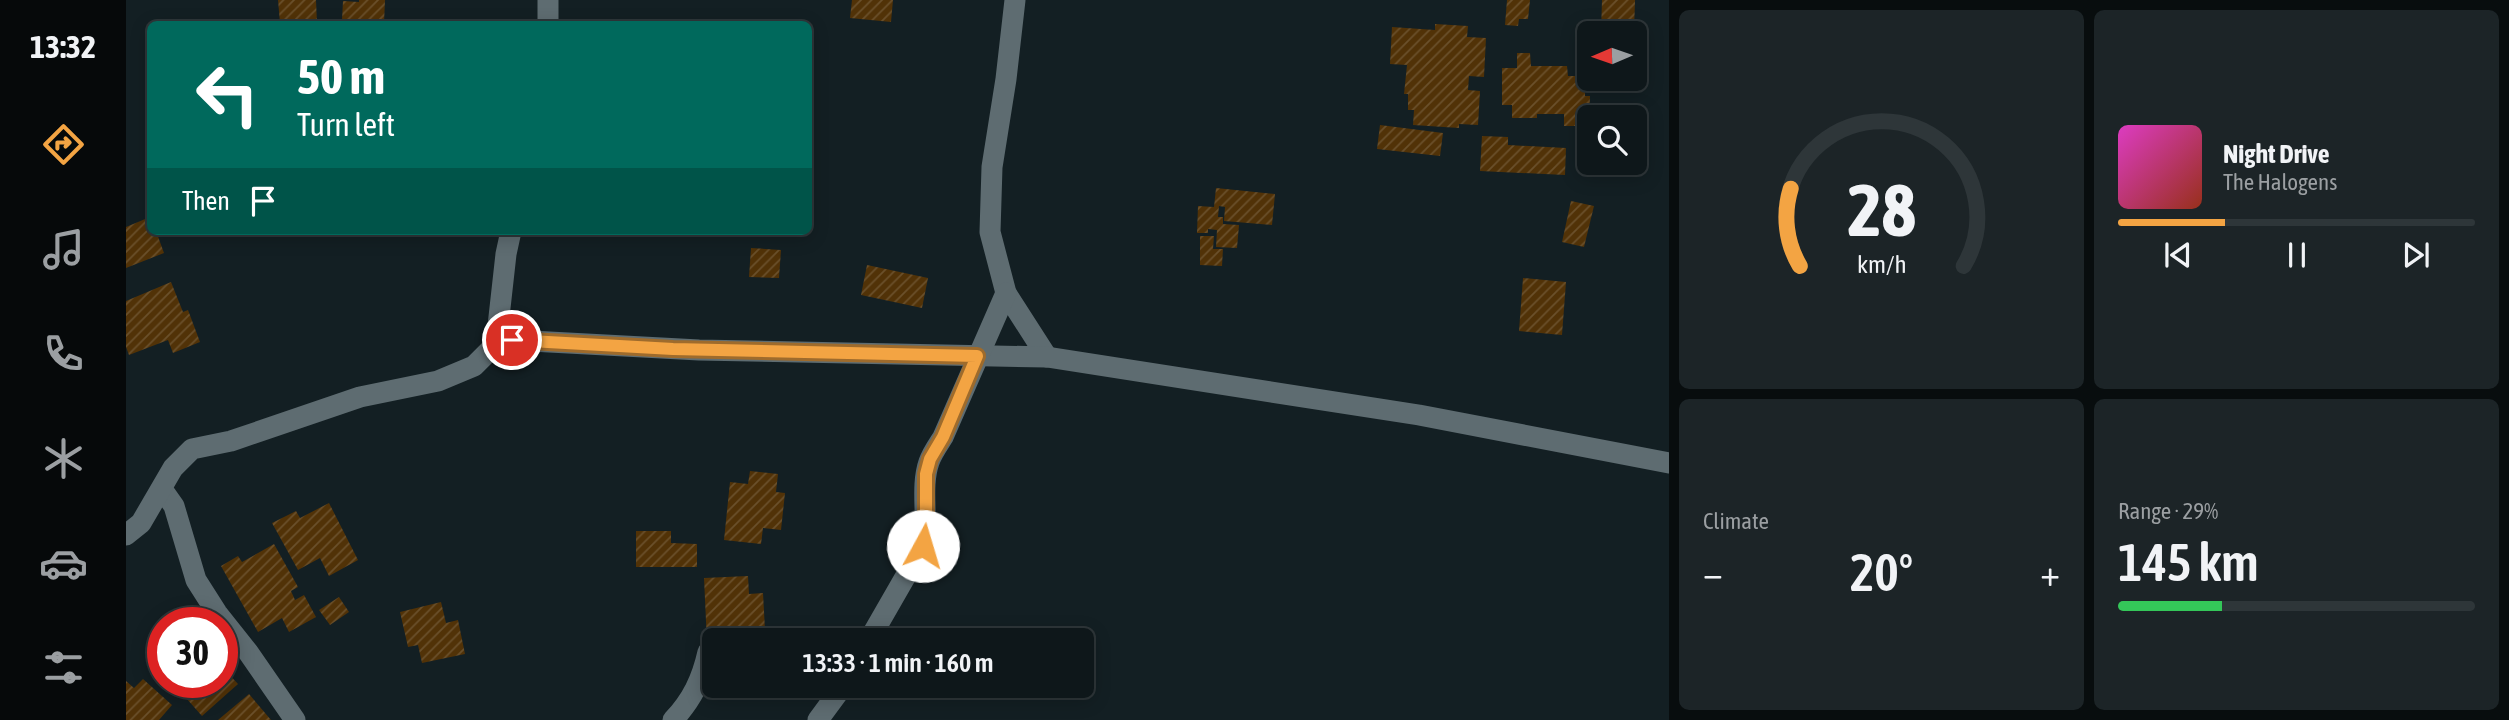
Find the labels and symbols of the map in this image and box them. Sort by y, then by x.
north arrow [1577,21,1647,91]
pin [482,310,542,370]
position arrow [886,509,960,583]
speed limit sign: 30 [147,607,238,698]

